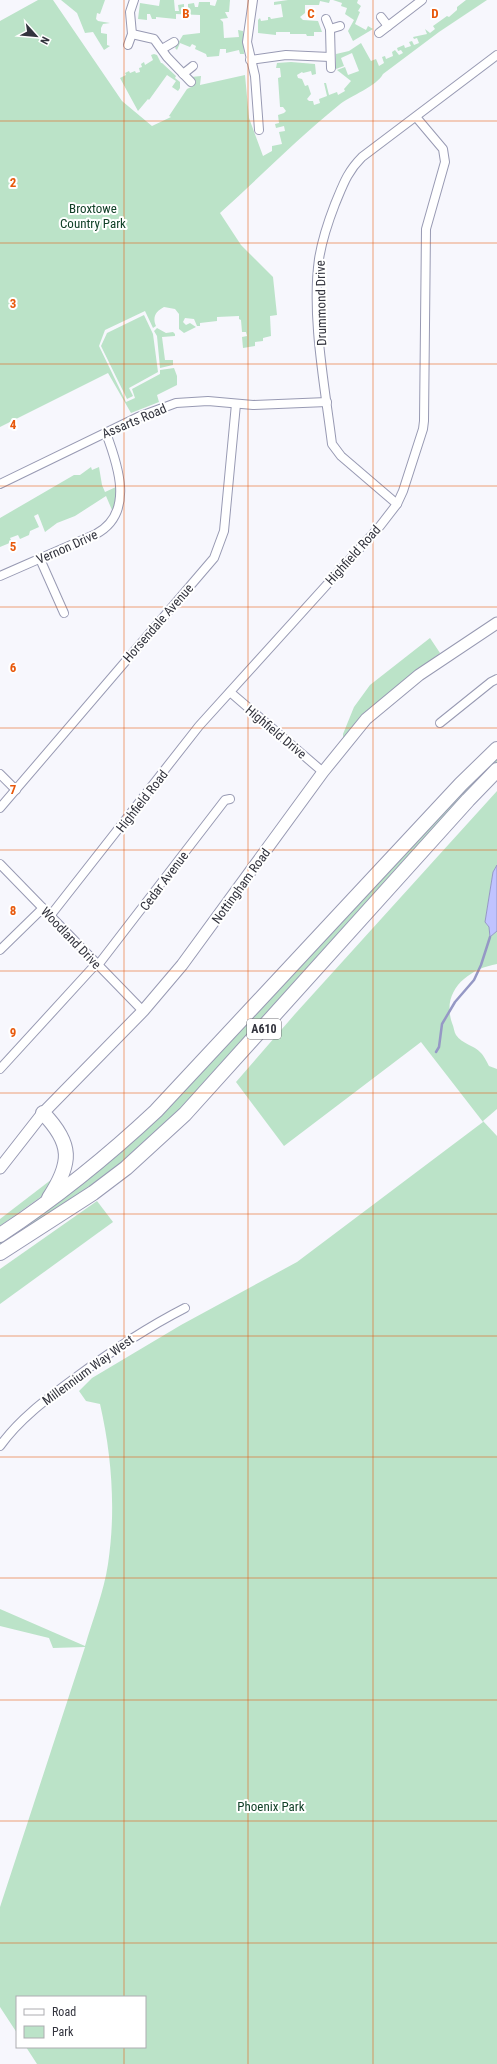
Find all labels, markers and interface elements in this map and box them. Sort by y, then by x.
text: B [182,6,190,21]
text: C [307,6,315,21]
text: D [431,6,439,21]
north arrow [16,16,56,56]
text: N [37,34,52,46]
text: 2 [10,175,17,190]
park label: Broxtowe Country Park [60,201,126,231]
street label: Drummond Drive [313,260,329,346]
text: 3 [10,296,16,311]
street label: Assarts Road [99,401,169,441]
text: 4 [10,417,17,432]
street label: Highfield Road [322,522,384,588]
street label: Vernon Drive [34,527,100,567]
text: 5 [10,539,17,554]
street label: Horsendale Avenue [120,581,196,665]
text: 6 [10,660,17,675]
street label: Highfield Drive [243,702,309,762]
street label: Highfield Road [113,767,171,835]
text: 7 [10,782,17,797]
street label: Nottingham Road [209,845,273,927]
street label: Cedar Avenue [137,848,191,914]
text: 8 [10,903,16,918]
street label: Woodland Drive [38,904,104,972]
road number: A610 [247,1019,281,1039]
text: 9 [10,1025,16,1040]
street label: Millennium Way West [39,1332,137,1408]
park label: Phoenix Park [237,1799,305,1814]
legend [16,1996,146,2048]
text: Road [52,2005,76,2019]
text: Park [52,2025,74,2039]

